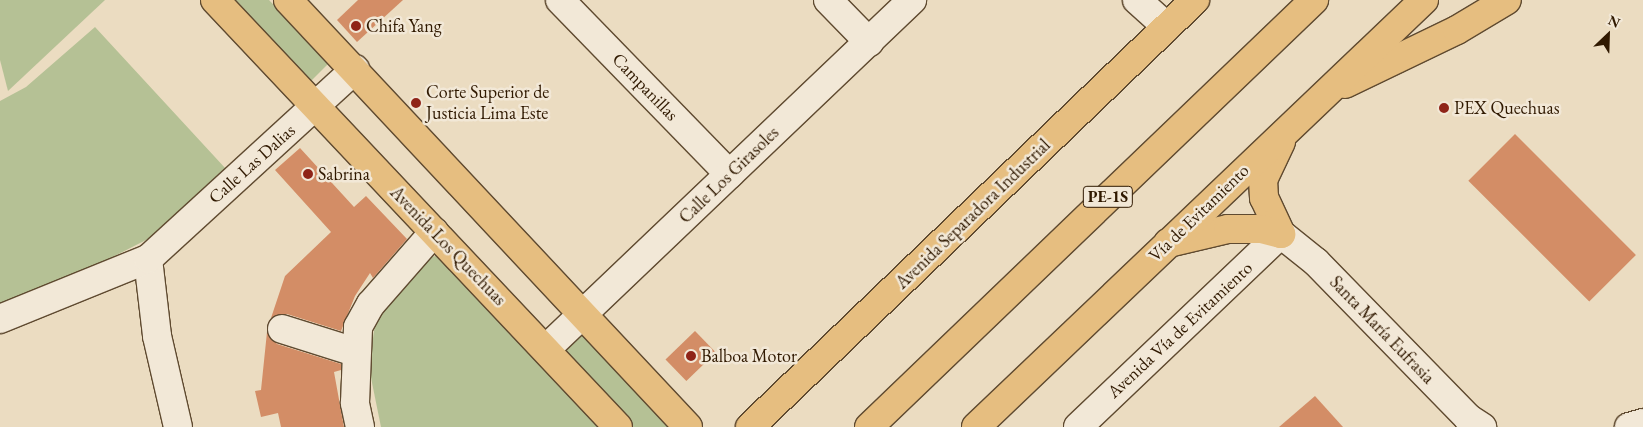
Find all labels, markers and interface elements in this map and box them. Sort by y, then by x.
north arrow [1583,10,1633,60]
text: N [1605,11,1623,32]
place label: Chifa Yang [366,15,442,37]
marker: Chifa Yang [350,20,362,32]
street label: Campanillas [607,49,683,125]
place label: Corte Superior de Justicia Lima Este [426,82,549,125]
marker: Corte Superior de Justicia Lima Este [410,97,422,109]
place label: PEX Quechuas [1454,97,1560,119]
marker: PEX Quechuas [1438,102,1450,114]
street label: Calle Las Dalias [204,120,300,208]
street label: Calle Los Girasoles [675,122,783,228]
street label: Avenida Separadora Industrial [891,134,1055,294]
street label: Vía de Evitamiento [1144,160,1254,266]
place label: Sabrina [318,163,370,185]
marker: Sabrina [302,168,314,180]
street label: Avenida Los Quechuas [386,182,510,310]
road number: PE-1S [1082,183,1134,210]
street label: Avenida Vía de Evitamiento [1103,257,1257,403]
street label: Santa María Eufrasia [1325,272,1439,388]
place label: Balboa Motor [701,345,797,367]
marker: Balboa Motor [685,350,697,362]

